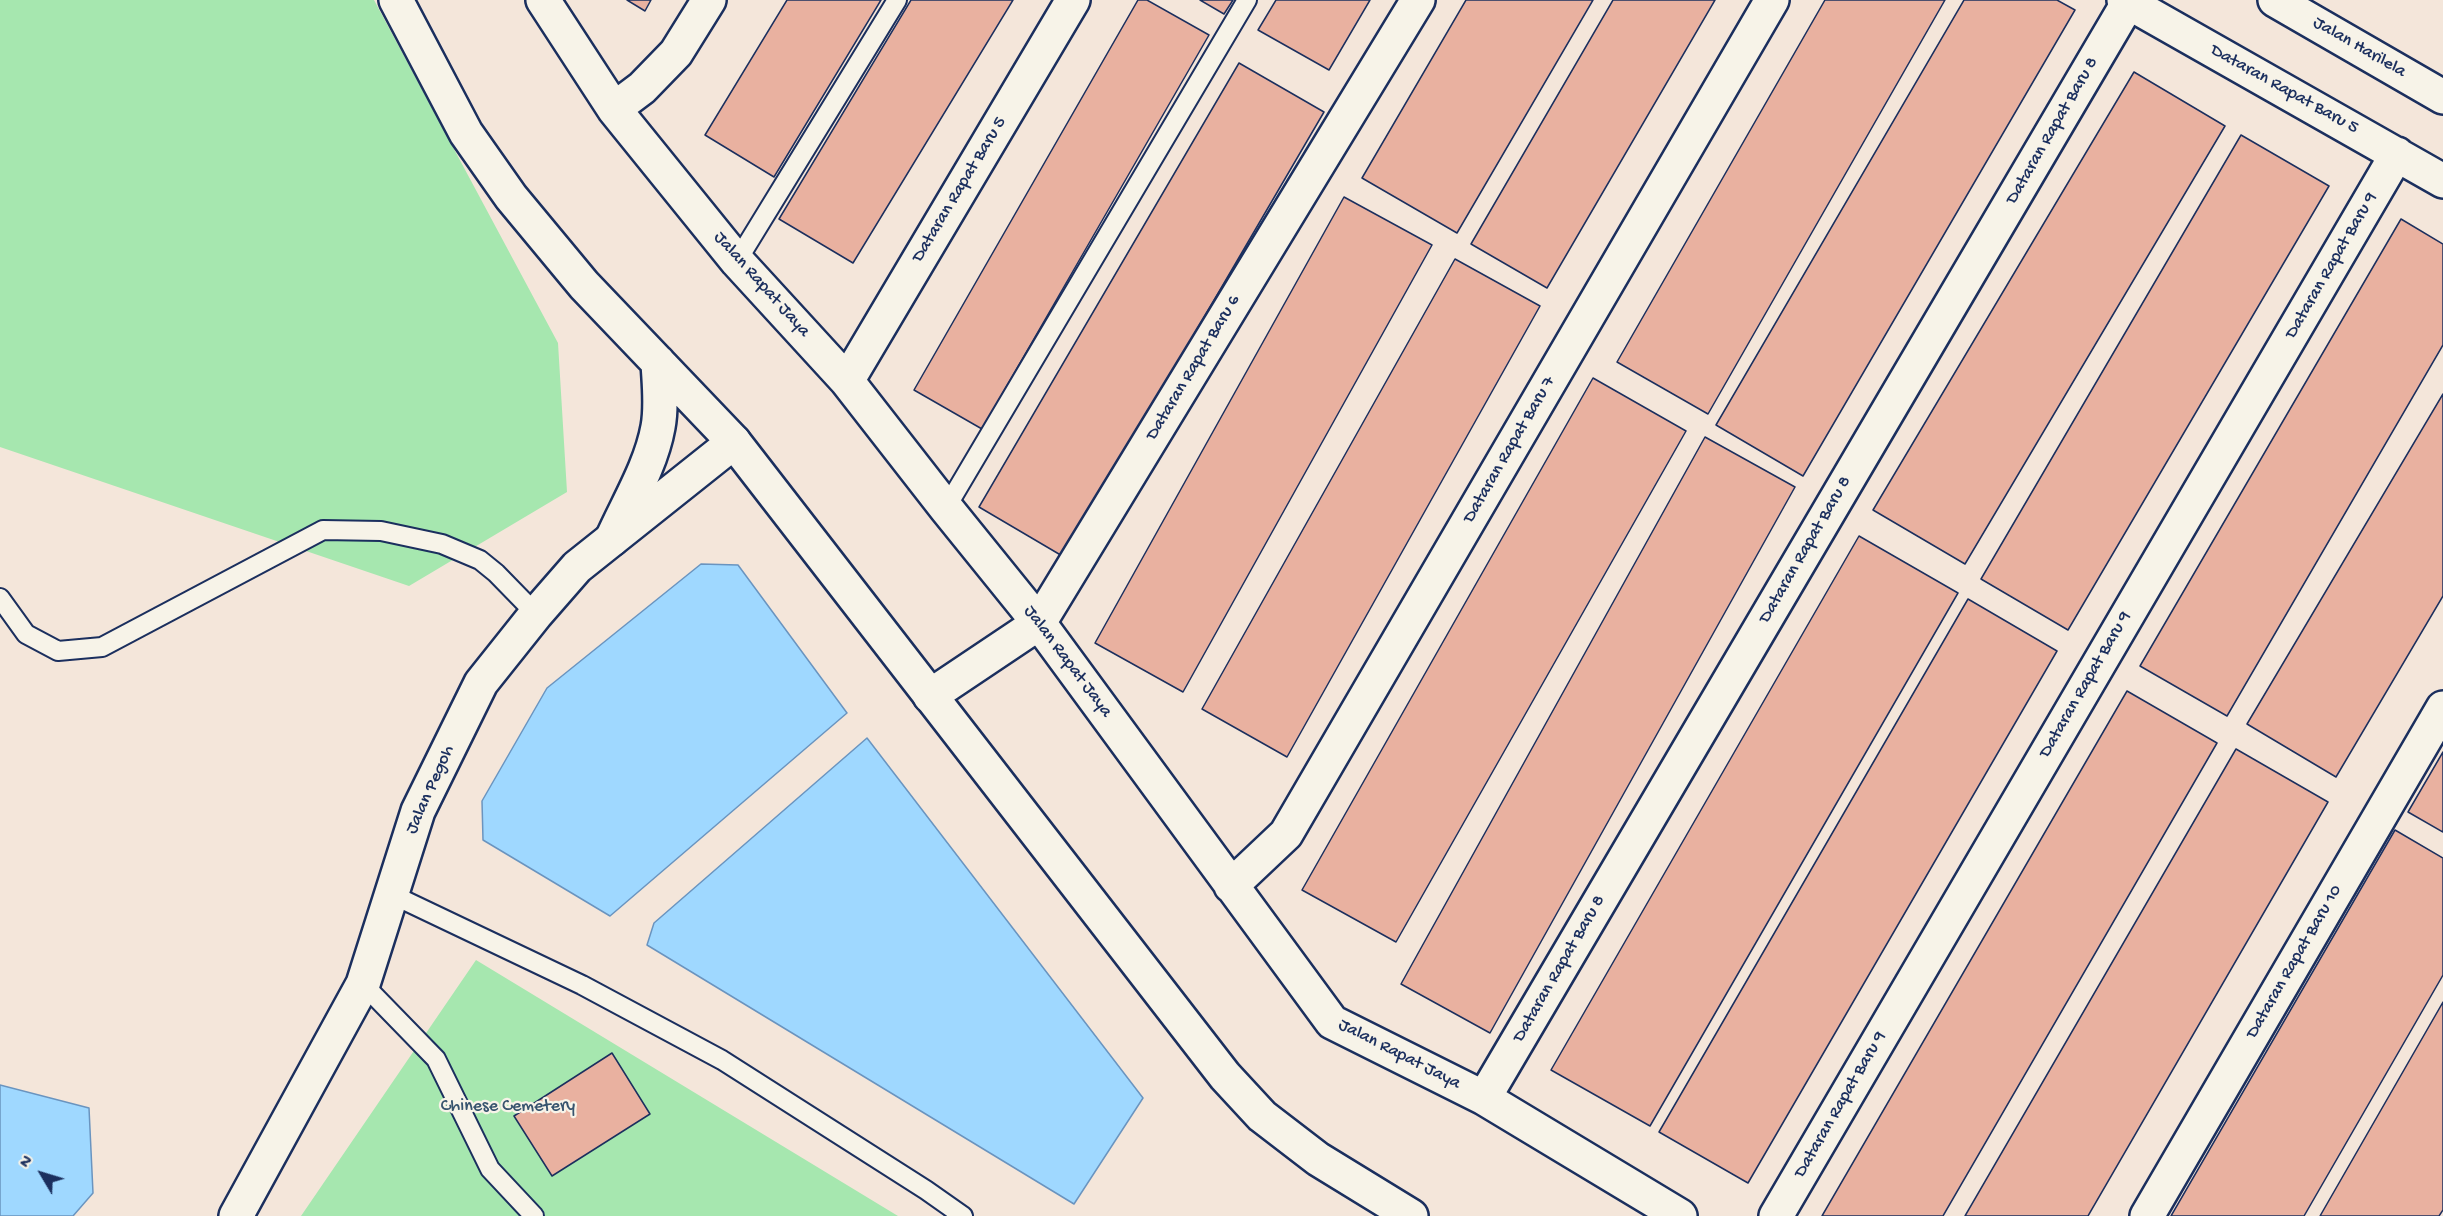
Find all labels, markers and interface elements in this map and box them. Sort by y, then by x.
street label: Jalan Harilela [2309,13,2409,83]
street label: Dataran Rapat Baru 5 [2206,40,2362,140]
street label: Dataran Rapat Baru 8 [2002,54,2104,208]
street label: Dataran Rapat Baru 5 [908,113,1012,267]
street label: Dataran Rapat Baru 9 [2281,189,2383,343]
street label: Jalan Rapat Jaya [708,228,814,342]
street label: Dataran Rapat Baru 6 [1142,291,1246,445]
street label: Dataran Rapat Baru 7 [1459,373,1561,527]
street label: Dataran Rapat Baru 8 [1755,473,1857,627]
street label: Jalan Rapat Jaya [1018,602,1116,722]
street label: Dataran Rapat Baru 9 [2035,608,2137,762]
street label: Jalan Pegoh [402,742,460,838]
street label: Dataran Rapat Baru 10 [2242,881,2348,1043]
street label: Dataran Rapat Baru 8 [1509,892,1611,1046]
street label: Jalan Rapat Jaya [1334,1015,1464,1095]
street label: Dataran Rapat Baru 9 [1790,1028,1892,1182]
park label: Chinese Cemetery [441,1096,575,1118]
north arrow [12,1144,72,1204]
text: N [17,1153,38,1173]

